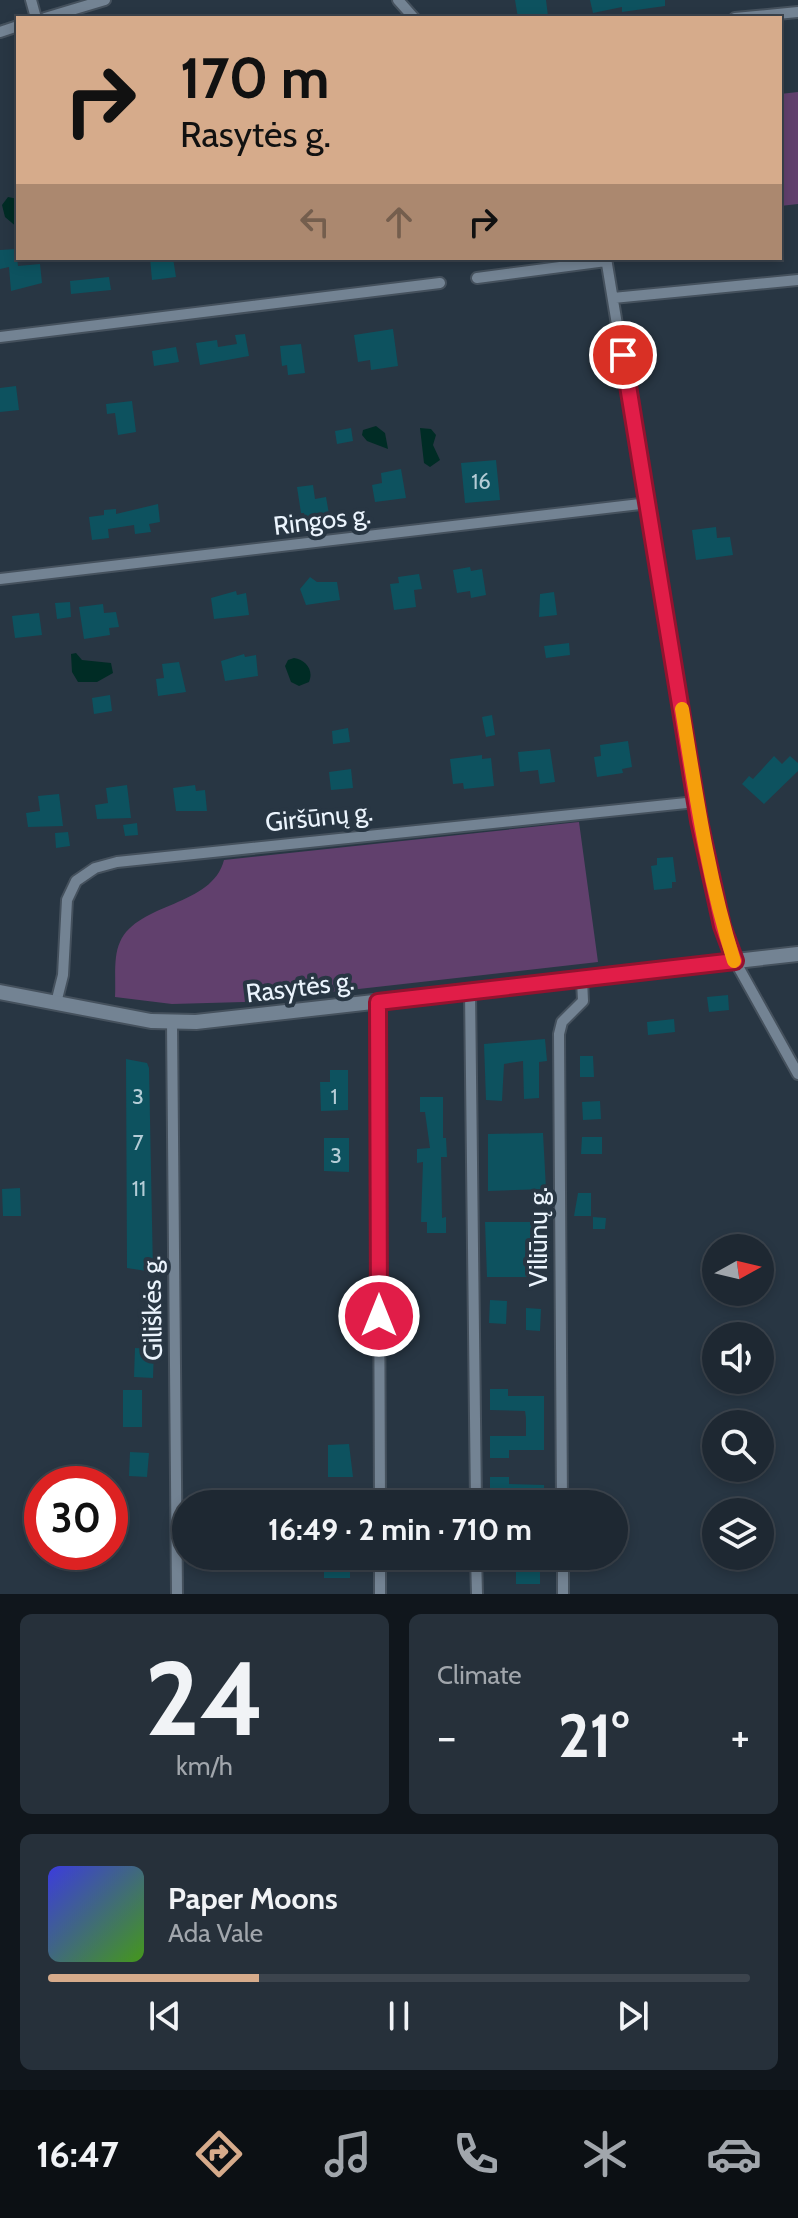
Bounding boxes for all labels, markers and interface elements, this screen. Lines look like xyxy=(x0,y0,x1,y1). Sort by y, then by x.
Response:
text: 170 m xyxy=(180,44,330,112)
icon: right xyxy=(48,48,152,152)
text: Rasytės g. xyxy=(180,112,331,156)
icon: left xyxy=(293,200,337,244)
icon: ahead xyxy=(377,200,421,244)
icon: right xyxy=(461,200,505,244)
pin xyxy=(589,321,657,389)
icon: arrive xyxy=(601,333,645,377)
house number: 16 xyxy=(471,468,491,495)
street label: Ringos g. xyxy=(272,498,372,542)
street label: Giršūnų g. xyxy=(264,795,374,839)
street label: Rasytės g. xyxy=(244,964,356,1010)
house number: 3 xyxy=(132,1083,144,1110)
house number: 1 xyxy=(330,1083,338,1110)
house number: 7 xyxy=(132,1129,144,1156)
house number: 3 xyxy=(330,1142,342,1169)
house number: 11 xyxy=(132,1175,146,1202)
street label: Viliūnų g. xyxy=(522,1187,554,1287)
north arrow xyxy=(702,1234,774,1306)
map controls xyxy=(702,1234,774,1570)
street label: Giliškės g. xyxy=(135,1255,169,1361)
position arrow xyxy=(337,1274,421,1358)
button: sound xyxy=(702,1322,774,1394)
button: search xyxy=(702,1410,774,1482)
speed limit sign: 30 xyxy=(24,1466,128,1570)
button: layers xyxy=(702,1498,774,1570)
text: 16:49 · 2 min · 710 m xyxy=(268,1511,532,1548)
text: 24 xyxy=(145,1635,264,1761)
text: Climate xyxy=(437,1659,522,1691)
text: 21° xyxy=(558,1699,629,1772)
text: − xyxy=(437,1710,456,1763)
text: + xyxy=(731,1710,750,1763)
text: km/h xyxy=(176,1750,233,1782)
text: Paper Moons xyxy=(168,1880,338,1917)
text: Ada Vale xyxy=(168,1917,263,1949)
icon: previous xyxy=(143,1994,187,2038)
icon: pause xyxy=(377,1994,421,2038)
icon: next xyxy=(611,1994,655,2038)
icon: directions xyxy=(191,2126,247,2182)
icon: music xyxy=(320,2126,376,2182)
icon: phone xyxy=(448,2126,504,2182)
icon: climate xyxy=(577,2126,633,2182)
icon: car xyxy=(706,2126,762,2182)
text: 16:47 xyxy=(36,2132,119,2176)

